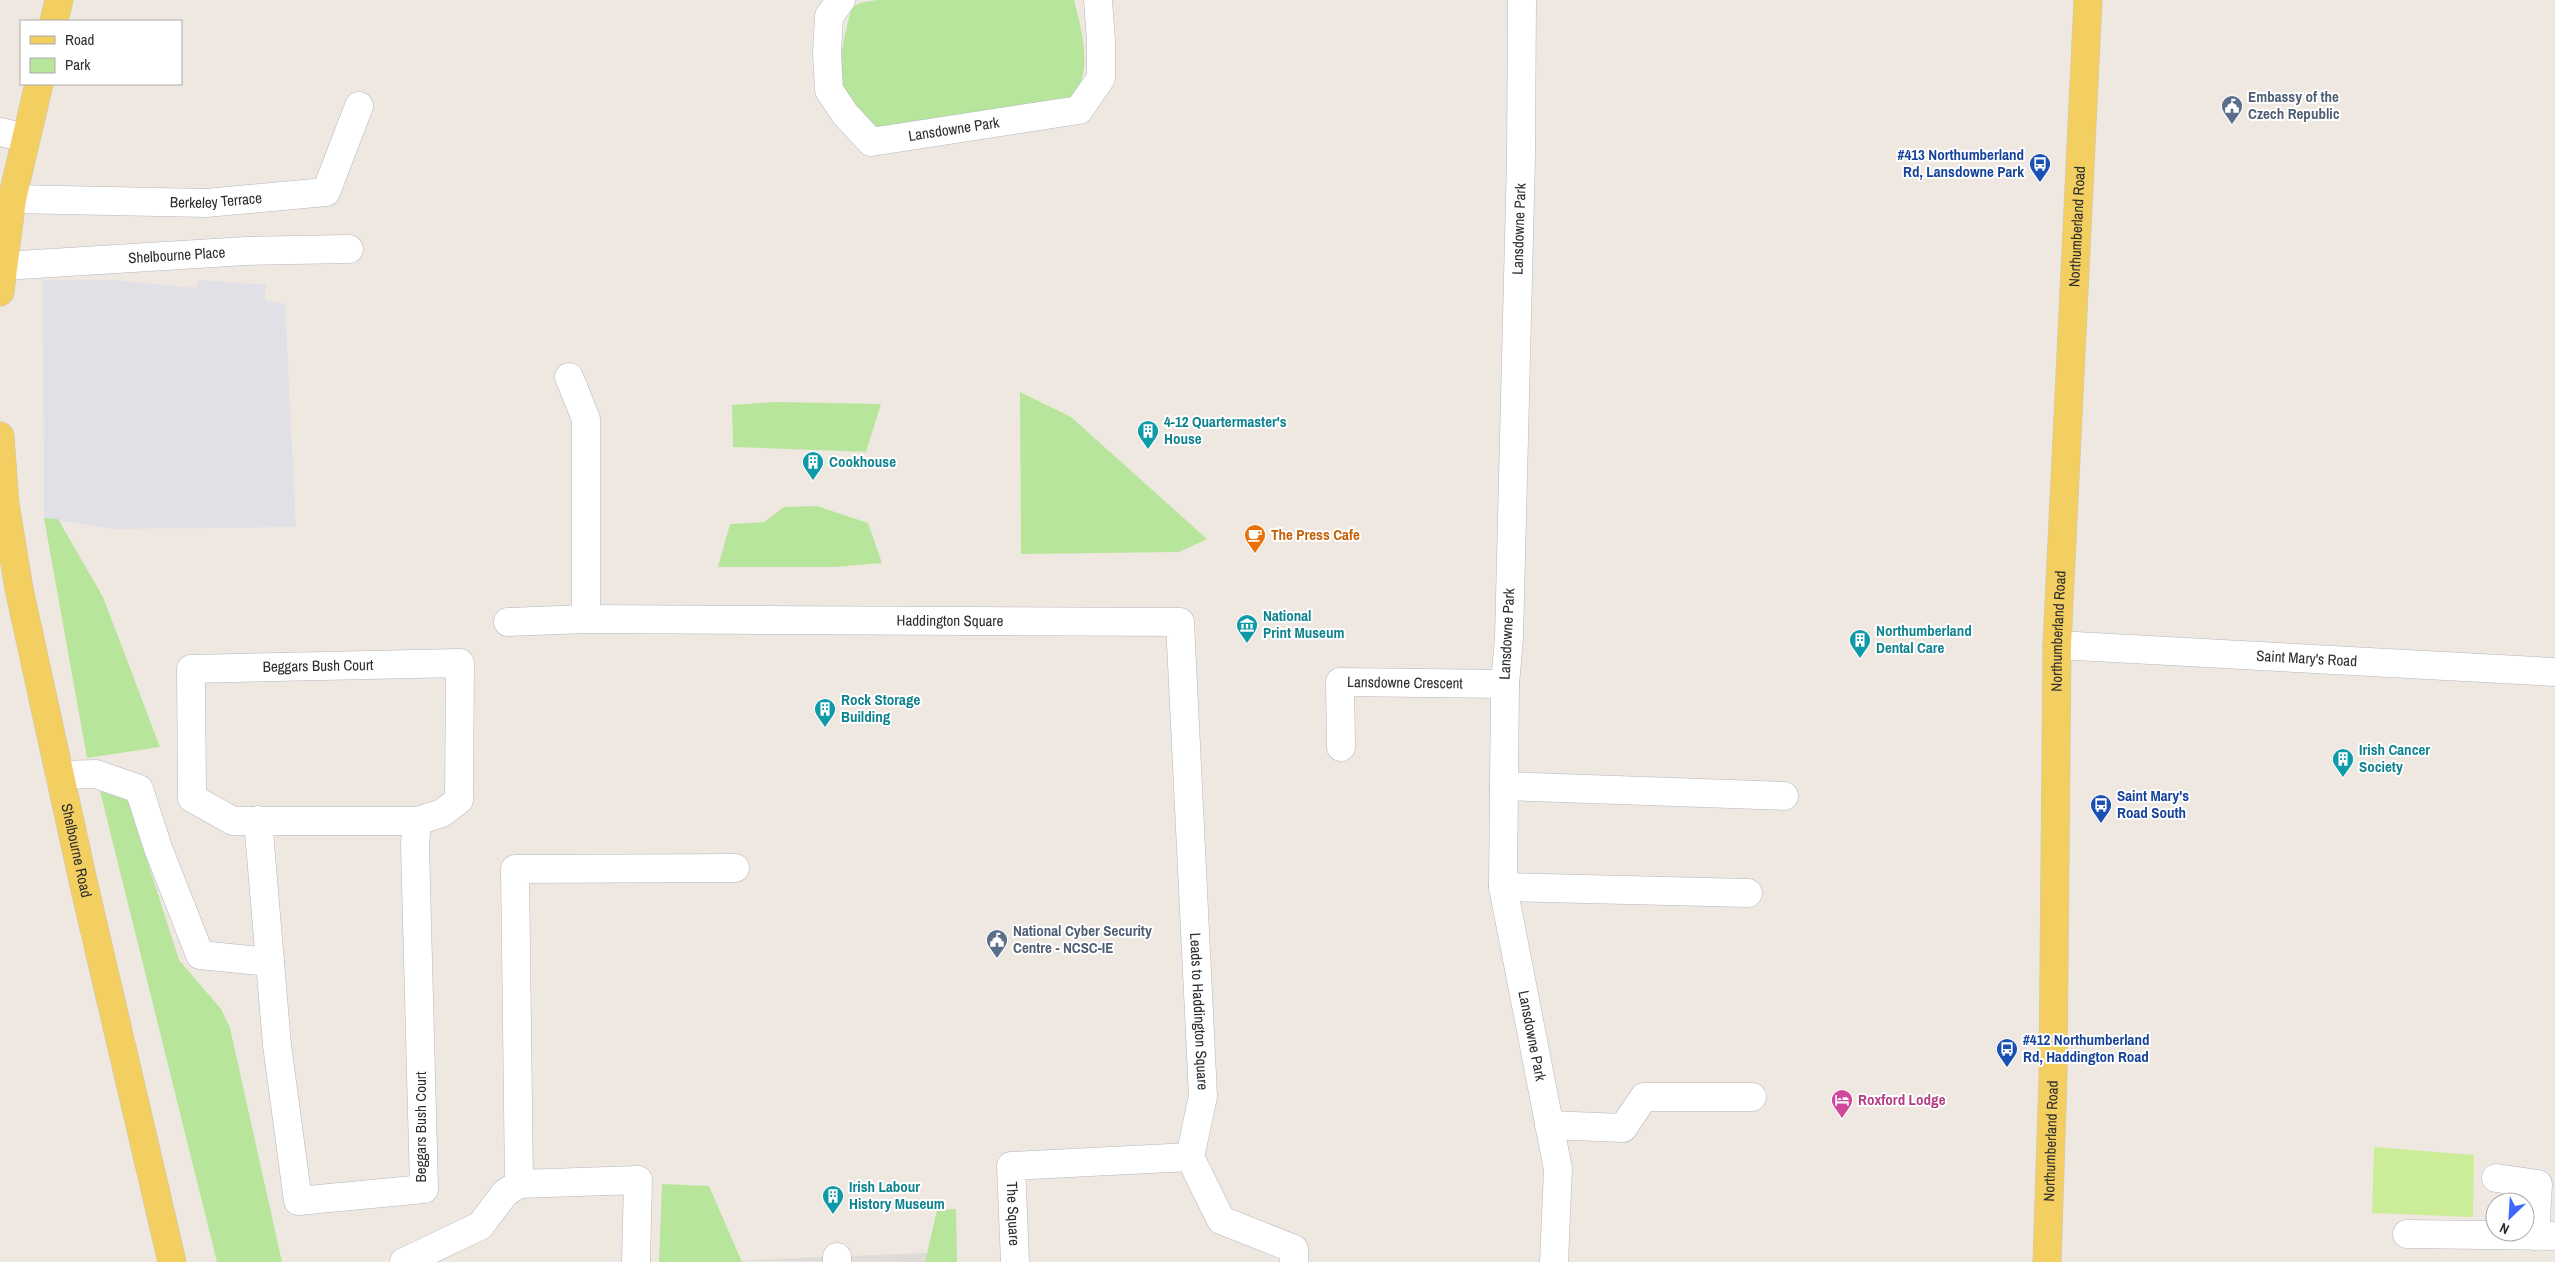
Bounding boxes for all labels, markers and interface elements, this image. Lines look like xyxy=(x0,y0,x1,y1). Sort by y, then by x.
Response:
legend xyxy=(20,20,182,85)
text: Road xyxy=(65,29,94,50)
text: Park xyxy=(65,54,91,75)
place label: Embassy of the Czech Republic xyxy=(2248,86,2340,124)
public building icon: Embassy of the Czech Republic xyxy=(2220,94,2244,125)
street label: Lansdowne Park xyxy=(907,111,1002,146)
place label: #413 Northumberland Rd, Lansdowne Park xyxy=(1898,144,2024,182)
bus stop icon: #413 Northumberland Rd, Lansdowne Park xyxy=(2028,152,2052,183)
street label: Northumberland Road xyxy=(2063,166,2090,288)
street label: Lansdowne Park xyxy=(1506,182,1531,275)
street label: Berkeley Terrace xyxy=(170,187,263,213)
street label: Shelbourne Place xyxy=(127,241,226,268)
place label: 4-12 Quartermaster's House xyxy=(1164,411,1287,449)
building icon: 4-12 Quartermaster's House xyxy=(1136,419,1160,450)
building icon: Cookhouse xyxy=(801,450,825,481)
place label: Cookhouse xyxy=(829,451,896,472)
cafe icon: The Press Cafe xyxy=(1243,523,1267,554)
place label: The Press Cafe xyxy=(1271,524,1360,545)
street label: Northumberland Road xyxy=(2046,570,2071,692)
street label: Lansdowne Park xyxy=(1494,587,1519,680)
place label: National Print Museum xyxy=(1263,605,1344,643)
street label: Haddington Square xyxy=(897,610,1004,631)
museum icon: National Print Museum xyxy=(1235,613,1259,644)
place label: Northumberland Dental Care xyxy=(1876,620,1972,658)
building icon: Northumberland Dental Care xyxy=(1848,628,1872,659)
street label: Saint Mary's Road xyxy=(2256,645,2358,671)
street label: Beggars Bush Court xyxy=(262,654,374,677)
street label: Lansdowne Crescent xyxy=(1347,671,1464,693)
place label: Rock Storage Building xyxy=(841,689,920,727)
building icon: Rock Storage Building xyxy=(813,697,837,728)
place label: Irish Cancer Society xyxy=(2359,739,2430,777)
building icon: Irish Cancer Society xyxy=(2331,747,2355,778)
place label: Saint Mary's Road South xyxy=(2117,785,2189,823)
bus stop icon: Saint Mary's Road South xyxy=(2089,793,2113,824)
street label: Shelbourne Road xyxy=(56,801,97,899)
place label: National Cyber Security Centre - NCSC-IE xyxy=(1013,920,1152,958)
public building icon: National Cyber Security Centre - NCSC-IE xyxy=(985,928,1009,959)
street label: Leads to Haddington Square xyxy=(1185,932,1214,1091)
street label: Lansdowne Park xyxy=(1513,989,1552,1084)
place label: #412 Northumberland Rd, Haddington Road xyxy=(2023,1029,2149,1067)
bus stop icon: #412 Northumberland Rd, Haddington Road xyxy=(1995,1037,2019,1068)
street label: Beggars Bush Court xyxy=(410,1071,431,1182)
street label: Northumberland Road xyxy=(2038,1080,2063,1202)
hotel icon: Roxford Lodge xyxy=(1830,1088,1854,1119)
place label: Roxford Lodge xyxy=(1858,1089,1946,1110)
place label: Irish Labour History Museum xyxy=(849,1176,945,1214)
street label: The Square xyxy=(1002,1181,1025,1246)
building icon: Irish Labour History Museum xyxy=(821,1184,845,1215)
north arrow xyxy=(2485,1192,2535,1242)
text: N xyxy=(2497,1219,2512,1239)

